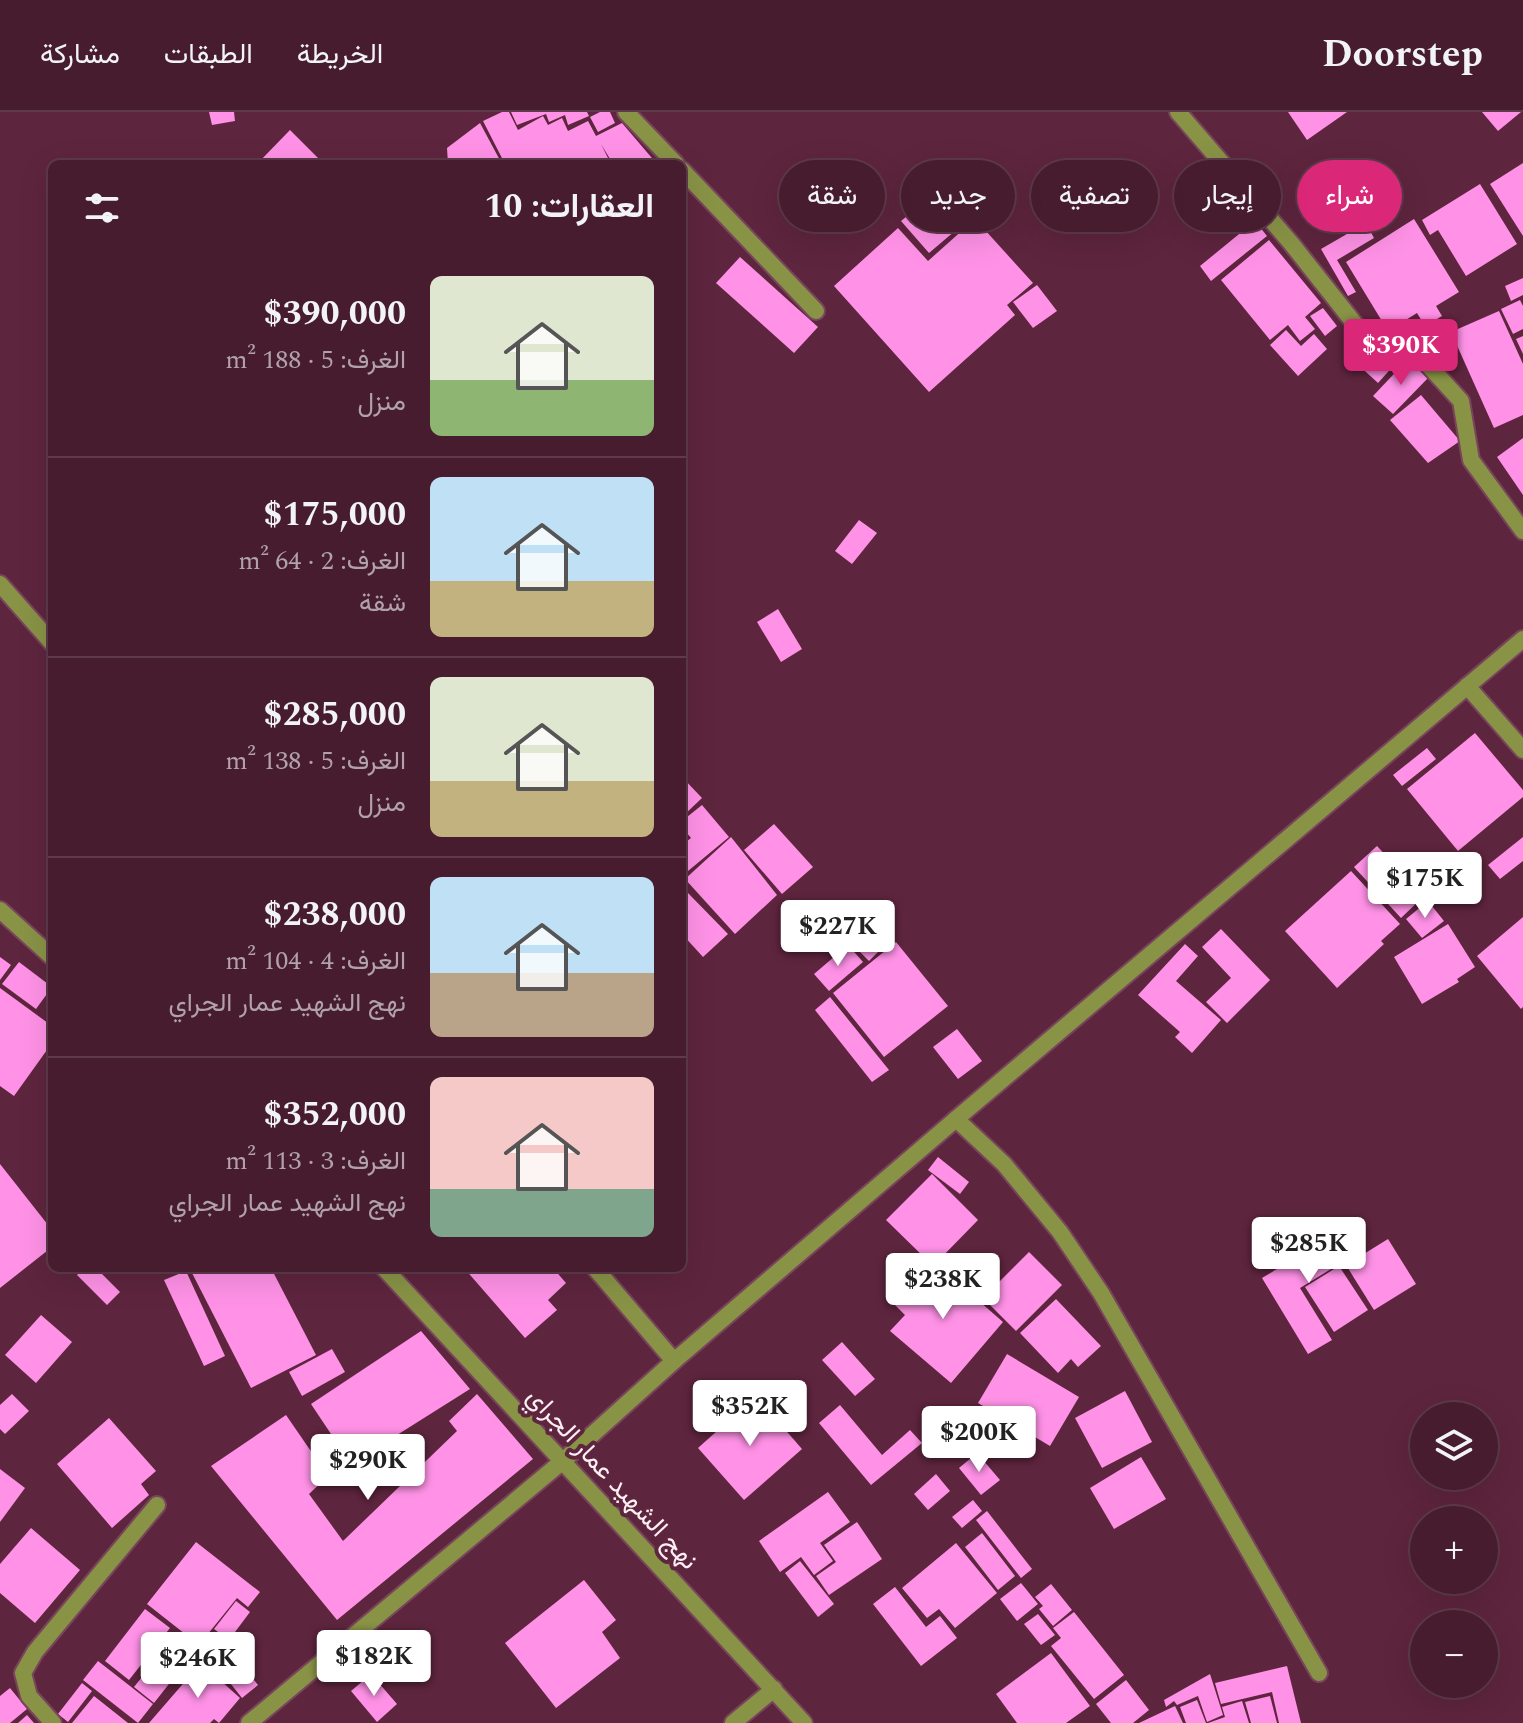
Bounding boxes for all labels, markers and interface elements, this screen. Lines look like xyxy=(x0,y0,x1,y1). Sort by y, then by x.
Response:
text: Doorstep xyxy=(1322,26,1483,84)
text: مشاركة xyxy=(40,33,120,76)
text: الطبقات xyxy=(164,33,253,76)
text: الخريطة xyxy=(297,33,383,76)
chip: شقة xyxy=(779,160,885,232)
chip: جديد xyxy=(901,160,1015,232)
chip: تصفية xyxy=(1031,160,1158,232)
chip: إيجار xyxy=(1174,160,1281,232)
chip: شراء xyxy=(1297,160,1402,232)
text: العقارات: 10 xyxy=(484,181,654,233)
icon: filters xyxy=(80,186,124,230)
text: $390,000 xyxy=(263,288,406,340)
icon: home xyxy=(494,308,590,404)
pin: $390K xyxy=(1345,319,1457,387)
text: $390K xyxy=(1362,325,1440,365)
text: الغرف: 5 · 188 m² xyxy=(225,340,406,380)
text: منزل xyxy=(357,382,406,422)
text: $175,000 xyxy=(263,489,406,541)
icon: home xyxy=(494,509,590,605)
text: الغرف: 2 · 64 m² xyxy=(238,541,406,581)
text: شقة xyxy=(359,583,406,623)
text: $285,000 xyxy=(263,689,406,741)
icon: home xyxy=(494,709,590,805)
text: الغرف: 5 · 138 m² xyxy=(225,741,406,781)
text: منزل xyxy=(357,783,406,823)
pin: $175K xyxy=(1369,852,1481,920)
text: $175K xyxy=(1386,858,1464,898)
text: $238,000 xyxy=(263,889,406,941)
pin: $227K xyxy=(782,900,894,968)
text: $227K xyxy=(799,906,877,946)
icon: home xyxy=(494,909,590,1005)
text: الغرف: 4 · 104 m² xyxy=(225,941,406,981)
text: نهج الشهيد عمار الجراي xyxy=(169,983,406,1023)
text: $352,000 xyxy=(263,1089,406,1141)
icon: home xyxy=(494,1109,590,1205)
text: الغرف: 3 · 113 m² xyxy=(225,1141,406,1181)
text: نهج الشهيد عمار الجراي xyxy=(169,1183,406,1223)
pin: $285K xyxy=(1253,1217,1365,1285)
text: $285K xyxy=(1270,1223,1348,1263)
pin: $238K xyxy=(887,1253,999,1321)
text: $238K xyxy=(904,1259,982,1299)
street label: نهج الشهيد عمار الجراي xyxy=(517,1378,708,1579)
pin: $352K xyxy=(694,1380,806,1448)
text: $352K xyxy=(711,1386,789,1426)
map controls xyxy=(1410,1402,1498,1698)
button: layers xyxy=(1410,1402,1498,1490)
pin: $200K xyxy=(923,1406,1035,1474)
text: $200K xyxy=(940,1412,1018,1452)
pin: $290K xyxy=(312,1434,424,1502)
text: $290K xyxy=(329,1440,407,1480)
button: + xyxy=(1410,1506,1498,1594)
button: − xyxy=(1410,1610,1498,1698)
pin: $182K xyxy=(318,1630,430,1698)
pin: $246K xyxy=(142,1632,254,1700)
text: $182K xyxy=(335,1636,413,1676)
text: $246K xyxy=(159,1638,237,1678)

